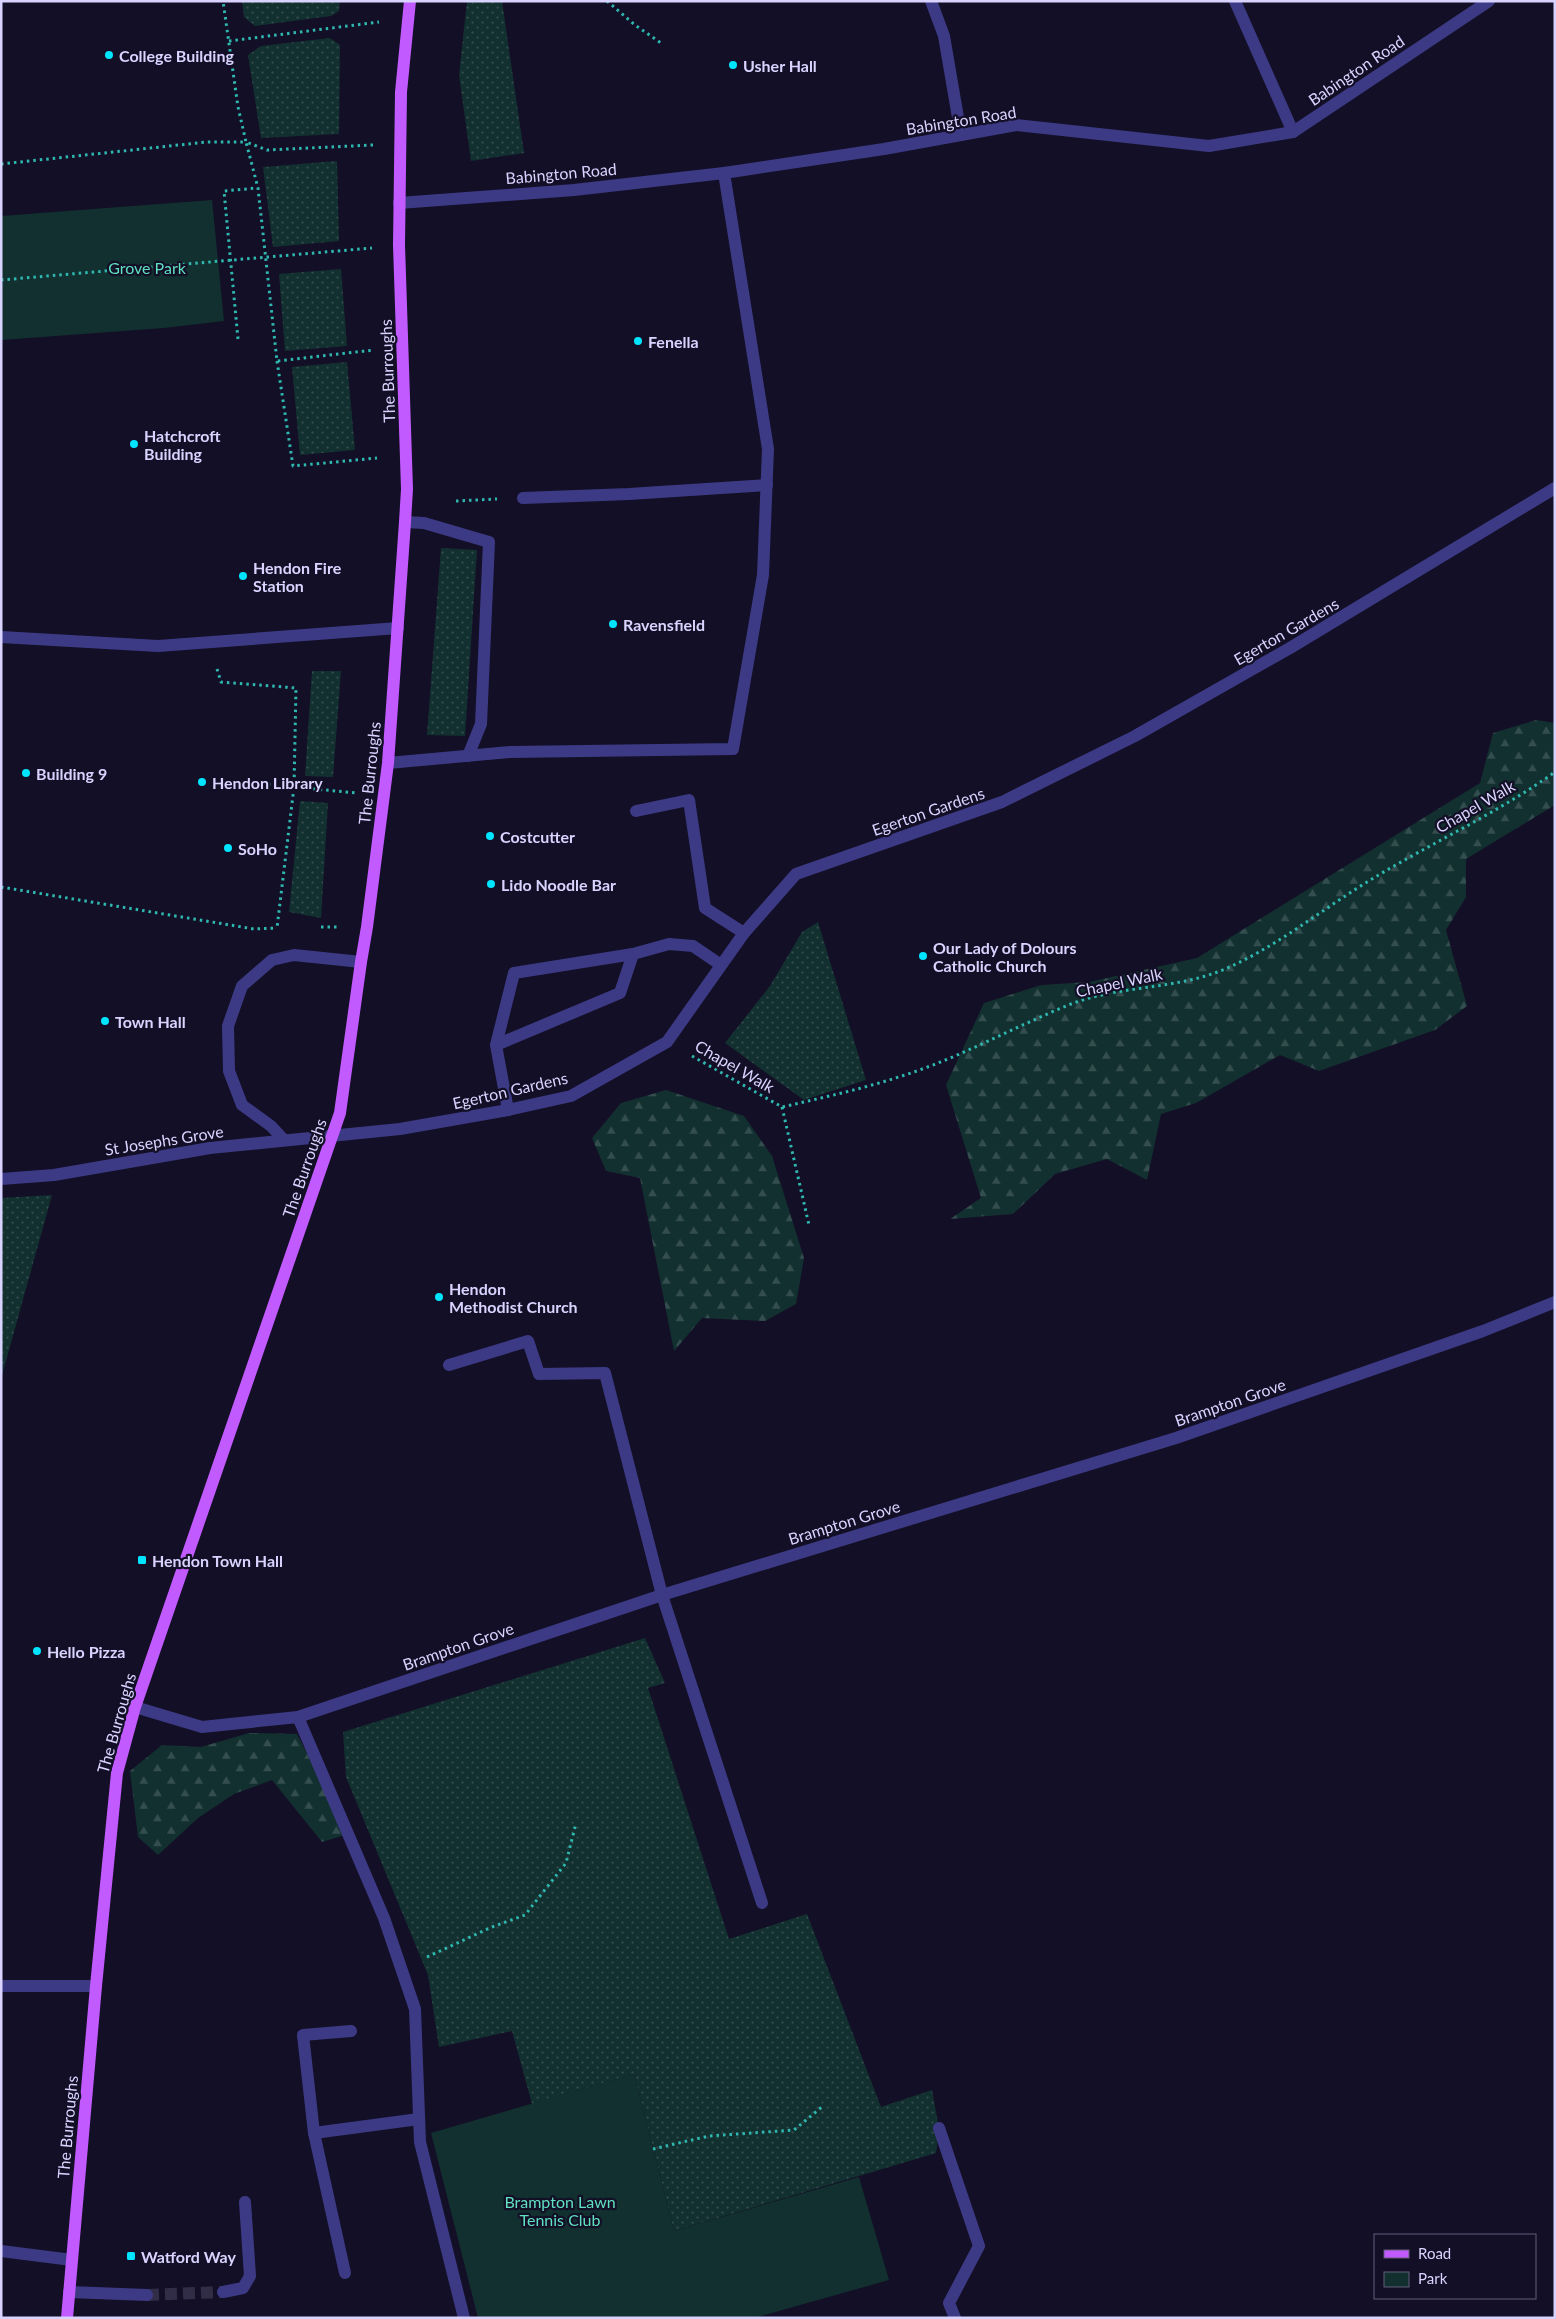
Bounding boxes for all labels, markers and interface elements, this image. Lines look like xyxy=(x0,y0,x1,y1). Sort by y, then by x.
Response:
street label: Babington Road xyxy=(1304,31,1408,109)
place label: College Building xyxy=(119,46,234,65)
marker: College Building xyxy=(103,49,115,61)
place label: Usher Hall xyxy=(743,56,817,75)
marker: Usher Hall xyxy=(727,59,739,71)
street label: Babington Road xyxy=(904,102,1018,138)
street label: Babington Road xyxy=(505,159,617,187)
park label: Grove Park xyxy=(108,258,187,277)
street label: The Burroughs xyxy=(376,319,398,423)
place label: Fenella xyxy=(648,332,699,351)
marker: Fenella xyxy=(632,335,644,347)
place label: Hatchcroft Building xyxy=(144,426,221,463)
marker: Hatchcroft Building xyxy=(128,438,140,450)
place label: Hendon Fire Station xyxy=(253,558,342,595)
marker: Hendon Fire Station xyxy=(237,570,249,582)
street label: Egerton Gardens xyxy=(1230,593,1342,669)
place label: Ravensfield xyxy=(623,615,705,634)
marker: Ravensfield xyxy=(607,618,619,630)
street label: The Burroughs xyxy=(354,721,384,825)
place label: Building 9 xyxy=(36,764,107,783)
marker: Building 9 xyxy=(20,767,32,779)
place label: Hendon Library xyxy=(212,773,323,792)
street label: Chapel Walk xyxy=(1432,775,1519,836)
marker: Hendon Library xyxy=(196,776,208,788)
street label: Egerton Gardens xyxy=(869,783,987,839)
place label: Costcutter xyxy=(500,827,575,846)
marker: Costcutter xyxy=(484,830,496,842)
place label: SoHo xyxy=(238,839,277,858)
marker: SoHo xyxy=(222,842,234,854)
place label: Lido Noodle Bar xyxy=(501,875,616,894)
marker: Lido Noodle Bar xyxy=(485,878,497,890)
place label: Our Lady of Dolours Catholic Church xyxy=(933,938,1077,975)
marker: Our Lady of Dolours Catholic Church xyxy=(917,950,929,962)
street label: Chapel Walk xyxy=(1074,963,1165,1000)
place label: Town Hall xyxy=(115,1012,186,1031)
marker: Town Hall xyxy=(99,1015,111,1027)
street label: Chapel Walk xyxy=(692,1036,779,1097)
street label: Egerton Gardens xyxy=(451,1067,570,1112)
street label: The Burroughs xyxy=(278,1116,330,1220)
street label: St Josephs Grove xyxy=(103,1121,225,1159)
place label: Hendon Methodist Church xyxy=(449,1279,578,1316)
marker: Hendon Methodist Church xyxy=(433,1291,445,1303)
street label: Brampton Grove xyxy=(1172,1374,1288,1430)
street label: Brampton Grove xyxy=(786,1496,902,1548)
place label: Hendon Town Hall xyxy=(152,1551,283,1570)
marker: Hendon Town Hall xyxy=(136,1554,148,1566)
street label: Brampton Grove xyxy=(400,1618,516,1674)
place label: Hello Pizza xyxy=(47,1642,125,1661)
marker: Hello Pizza xyxy=(31,1645,43,1657)
street label: The Burroughs xyxy=(93,1671,139,1775)
street label: The Burroughs xyxy=(53,2075,81,2179)
park label: Brampton Lawn Tennis Club xyxy=(504,2192,616,2229)
legend xyxy=(1374,2234,1536,2299)
text: Road xyxy=(1418,2244,1451,2262)
place label: Watford Way xyxy=(141,2247,236,2266)
marker: Watford Way xyxy=(125,2250,137,2262)
text: Park xyxy=(1418,2269,1448,2287)

